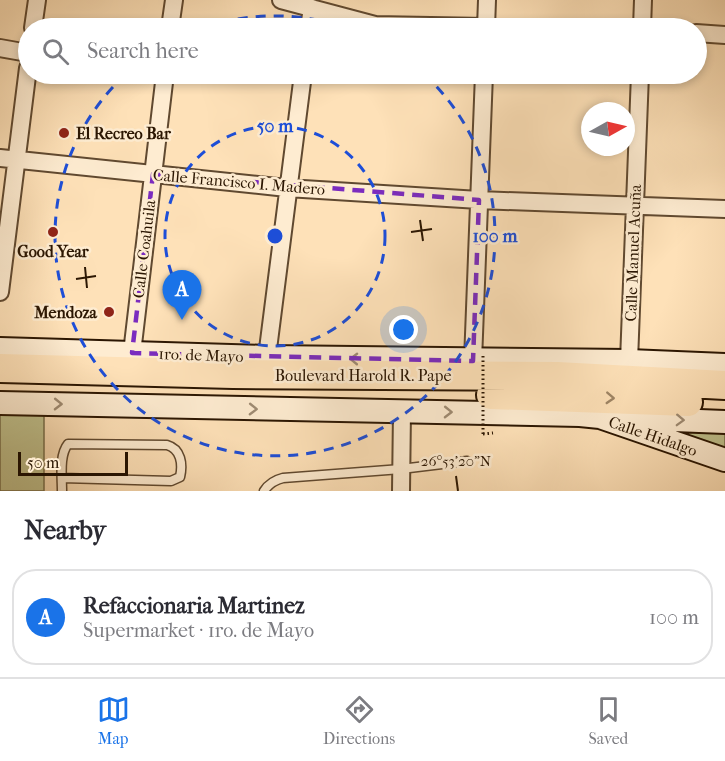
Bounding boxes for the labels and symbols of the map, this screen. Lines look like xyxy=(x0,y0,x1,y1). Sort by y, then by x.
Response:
north arrow xyxy=(581,102,635,156)
text: 50 m xyxy=(257,116,294,137)
place label: El Recreo Bar xyxy=(76,124,172,143)
marker: El Recreo Bar xyxy=(57,126,71,140)
street label: Calle Francisco I. Madero xyxy=(152,165,326,199)
street label: Calle Manuel Acuña xyxy=(621,183,645,322)
street label: Calle Coahuila xyxy=(129,198,160,299)
marker: Good Year xyxy=(46,225,60,239)
centre of rings xyxy=(265,226,285,246)
text: 100 m xyxy=(472,226,519,247)
place label: Good Year xyxy=(17,242,90,261)
pin: A xyxy=(162,270,201,320)
place label: Mendoza xyxy=(33,303,98,322)
marker: Mendoza xyxy=(102,305,116,319)
your location xyxy=(389,315,418,344)
street label: 1ro. de Mayo xyxy=(158,344,244,366)
one-way arrow xyxy=(349,352,358,365)
street label: Boulevard Harold R. Pape xyxy=(275,366,451,385)
one-way arrow xyxy=(606,392,615,405)
one-way arrow xyxy=(54,398,63,410)
one-way arrow xyxy=(249,403,258,415)
one-way arrow xyxy=(444,406,453,418)
street label: Calle Hidalgo xyxy=(606,412,700,460)
one-way arrow xyxy=(675,414,684,426)
scale bar xyxy=(18,449,128,476)
text: 26°53'20"N xyxy=(421,452,492,470)

